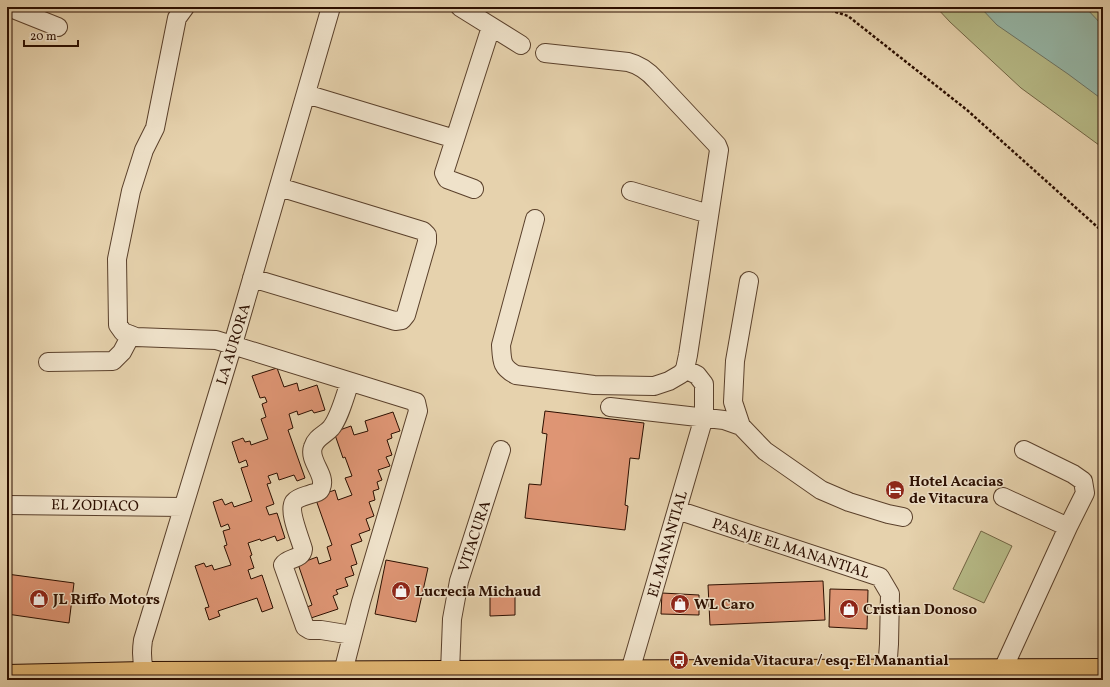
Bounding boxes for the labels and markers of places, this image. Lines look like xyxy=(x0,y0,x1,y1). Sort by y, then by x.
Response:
place label: Hotel Acacias de Vitacura xyxy=(909,472,1004,510)
hotel icon: Hotel Acacias de Vitacura xyxy=(884,479,906,501)
shop icon: Lucrecia Michaud xyxy=(390,580,412,602)
place label: Lucrecia Michaud xyxy=(415,582,541,603)
shop icon: JL Riffo Motors xyxy=(28,588,50,610)
place label: JL Riffo Motors xyxy=(52,590,160,611)
shop icon: WL Caro xyxy=(669,593,691,615)
place label: WL Caro xyxy=(694,595,755,616)
shop icon: Cristian Donoso xyxy=(838,598,860,620)
place label: Cristian Donoso xyxy=(863,600,978,621)
bus stop icon: Avenida Vitacura / esq. El Manantial xyxy=(668,649,690,671)
place label: Avenida Vitacura / esq. El Manantial xyxy=(693,651,949,672)

